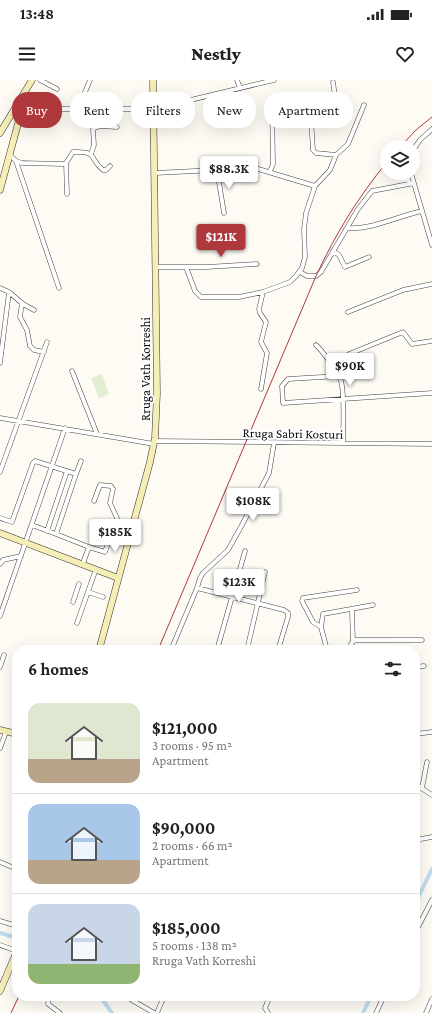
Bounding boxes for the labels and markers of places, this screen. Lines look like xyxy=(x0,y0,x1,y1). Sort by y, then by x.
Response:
pin: $88.3K xyxy=(196,156,262,190)
pin: $121K xyxy=(193,224,249,258)
pin: $90K xyxy=(326,353,374,387)
pin: $108K xyxy=(225,488,281,522)
pin: $185K xyxy=(87,519,143,553)
pin: $123K xyxy=(211,569,267,603)

